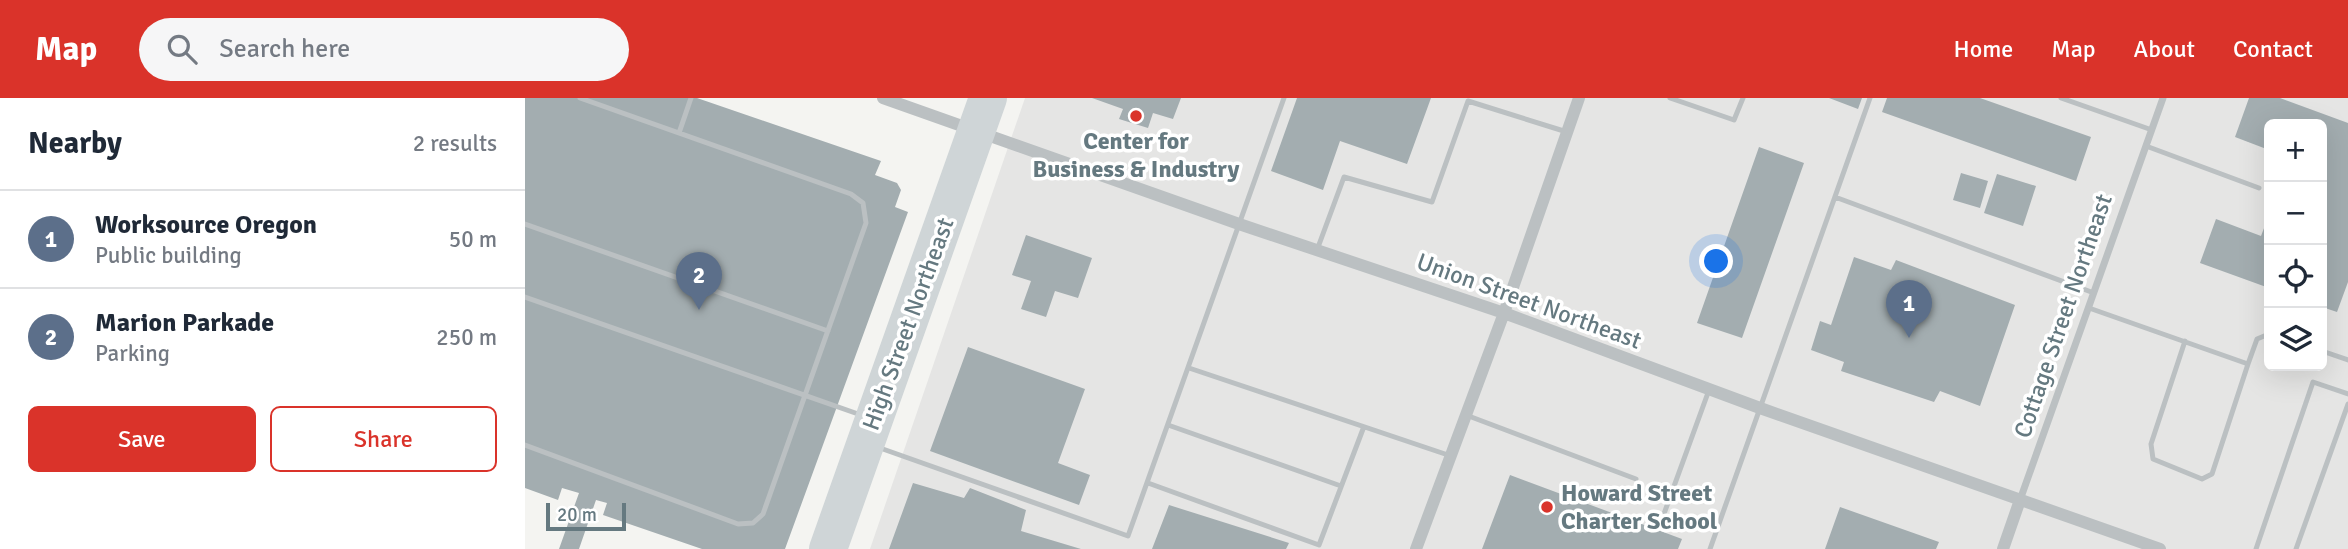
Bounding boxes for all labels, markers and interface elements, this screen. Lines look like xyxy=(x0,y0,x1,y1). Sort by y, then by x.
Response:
search box xyxy=(139,18,629,81)
text: Map xyxy=(35,29,97,70)
icon: search xyxy=(163,30,201,68)
text: Search here xyxy=(219,33,350,65)
text: Home xyxy=(1953,34,2013,64)
text: Map xyxy=(2051,34,2096,64)
text: About xyxy=(2134,34,2195,64)
text: Contact xyxy=(2233,34,2313,64)
marker: Center for Business & Industry xyxy=(1128,108,1144,124)
map controls xyxy=(2264,119,2327,371)
button: + xyxy=(2264,119,2327,182)
text: Nearby xyxy=(28,125,122,162)
place label: Center for Business & Industry xyxy=(1032,126,1240,184)
text: 2 results xyxy=(413,129,497,158)
button: − xyxy=(2264,182,2327,245)
street label: Cottage Street Northeast xyxy=(2007,190,2119,442)
text: Worksource Oregon xyxy=(95,209,317,241)
street label: High Street Northeast xyxy=(856,214,960,434)
text: 1 xyxy=(45,225,57,254)
text: 50 m xyxy=(449,225,497,254)
text: Public building xyxy=(95,241,242,270)
your location xyxy=(1699,244,1733,278)
button: locate xyxy=(2264,245,2327,308)
street label: Union Street Northeast xyxy=(1413,246,1645,356)
pin: 2 xyxy=(676,252,722,310)
pin: 1 xyxy=(1886,280,1932,338)
text: Marion Parkade xyxy=(95,307,274,339)
button: layers xyxy=(2264,308,2327,371)
text: 2 xyxy=(45,323,57,352)
text: 250 m xyxy=(436,323,497,352)
text: Parking xyxy=(95,339,170,368)
button: Save xyxy=(28,406,256,472)
button: Share xyxy=(270,406,497,472)
place label: Howard Street Charter School xyxy=(1561,478,1718,536)
marker: Howard Street Charter School xyxy=(1539,499,1555,515)
scale bar xyxy=(546,500,627,532)
text: 20 m xyxy=(557,503,597,527)

